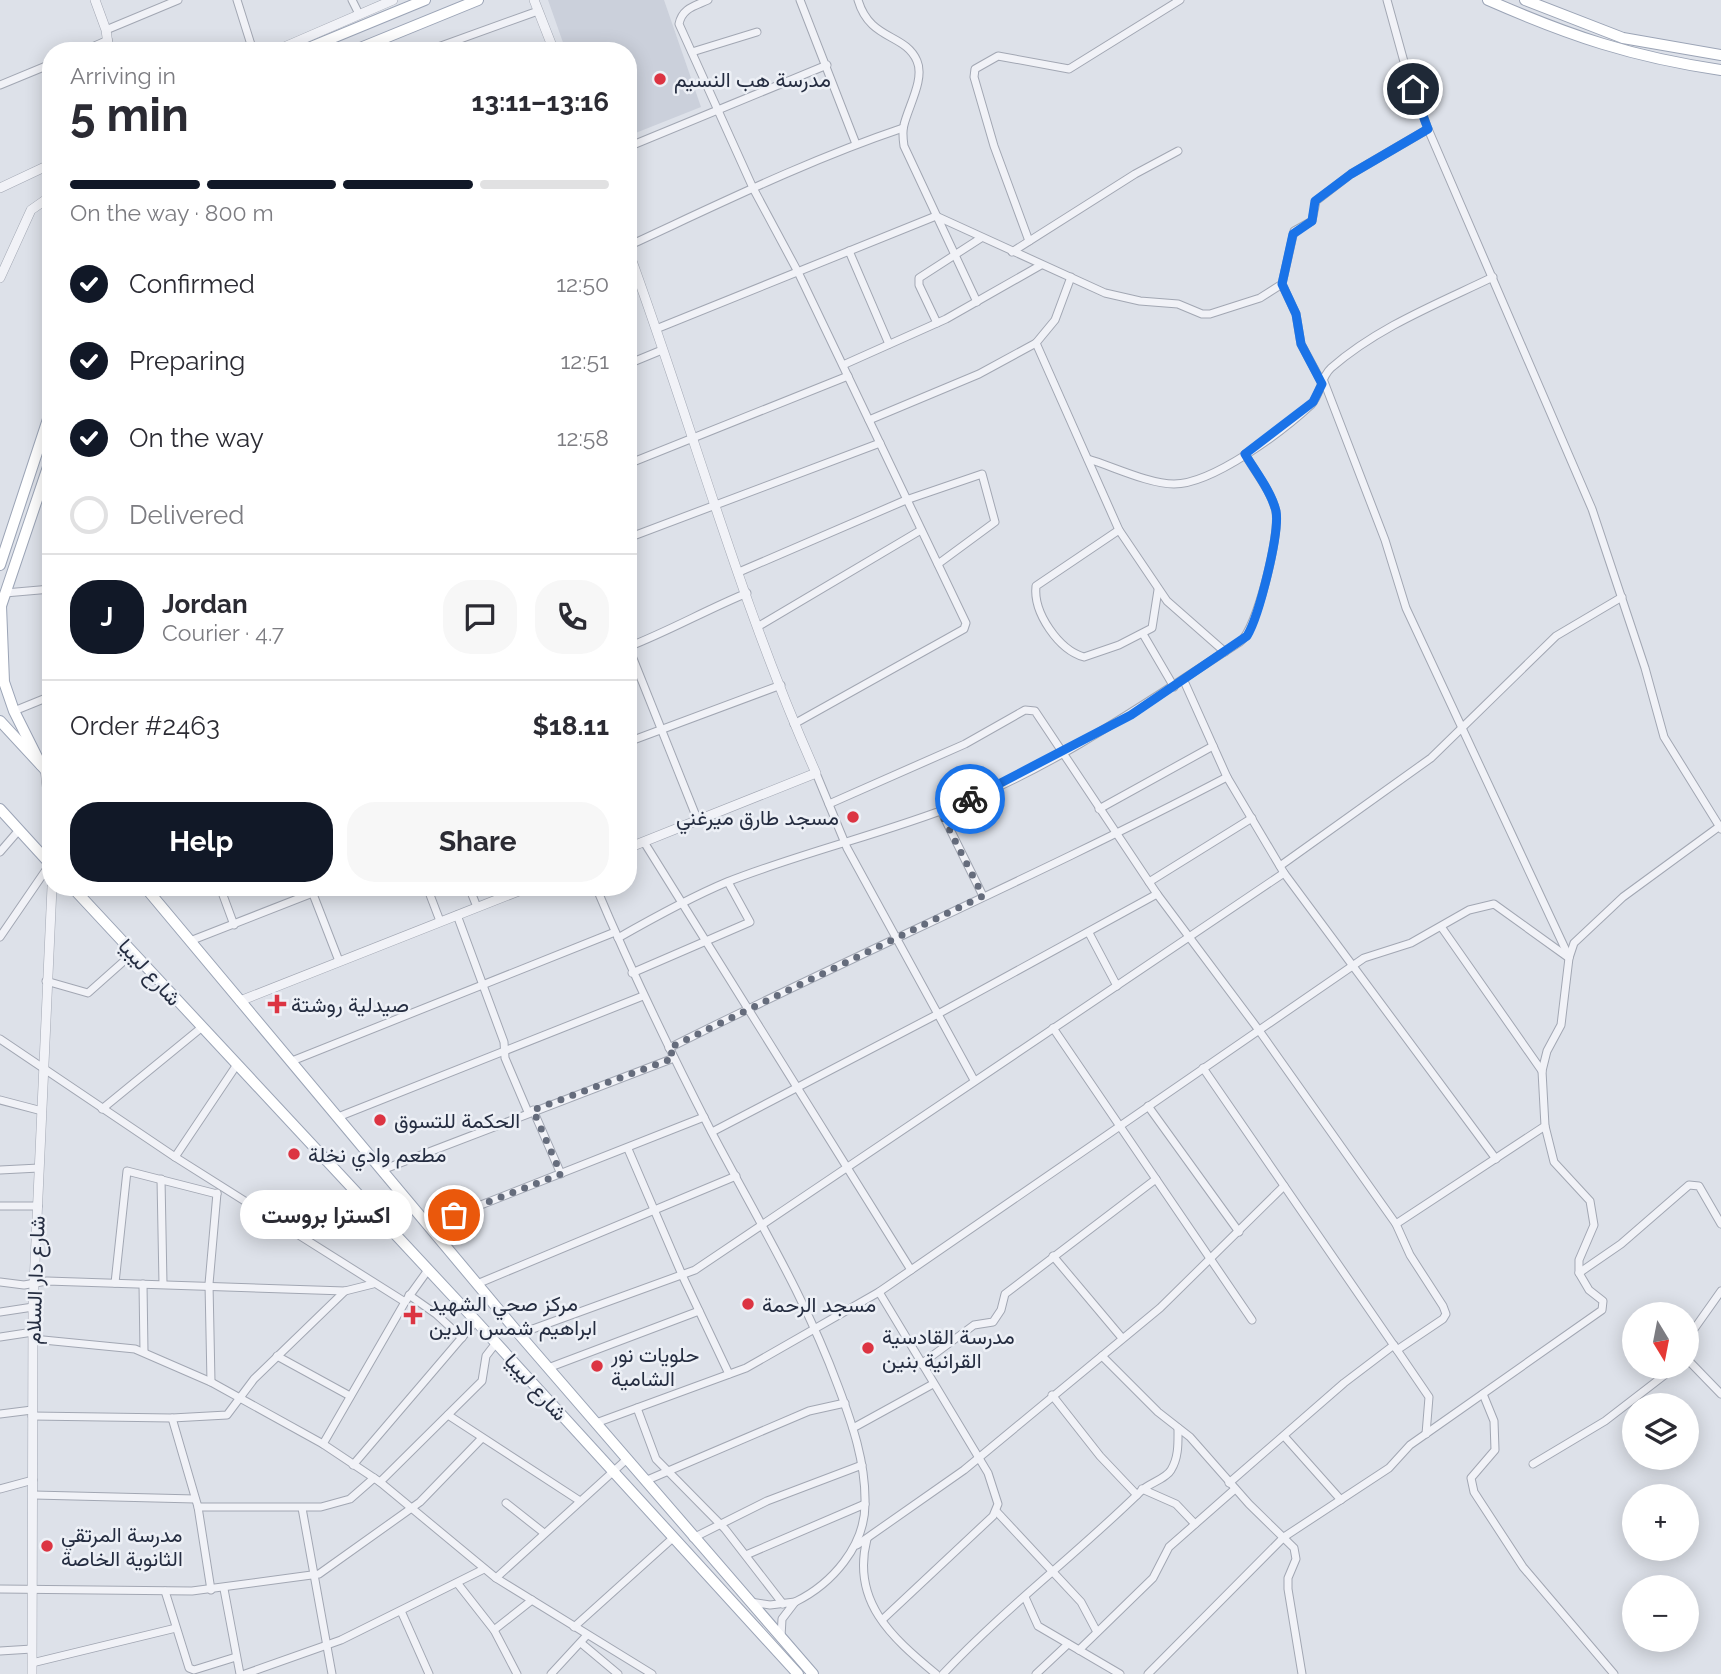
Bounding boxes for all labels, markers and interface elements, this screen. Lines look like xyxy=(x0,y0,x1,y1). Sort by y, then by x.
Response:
pin xyxy=(1383,59,1443,119)
text: Arriving in xyxy=(70,62,176,89)
place label: مدرسة هب النسيم xyxy=(674,67,831,94)
icon: home xyxy=(1394,70,1432,108)
marker: مدرسة هب النسيم xyxy=(652,71,668,87)
text: 13:11–13:16 xyxy=(472,87,609,117)
text: 5 min xyxy=(70,88,189,142)
text: On the way · 800 m xyxy=(70,199,274,226)
icon: check xyxy=(70,265,108,303)
text: Confirmed xyxy=(129,269,255,299)
text: 12:50 xyxy=(556,270,609,297)
icon: check xyxy=(70,342,108,380)
text: Preparing xyxy=(129,346,245,376)
text: 12:51 xyxy=(560,347,609,374)
icon: check xyxy=(70,419,108,457)
text: On the way xyxy=(129,423,264,453)
text: 12:58 xyxy=(557,424,609,451)
text: Delivered xyxy=(129,500,244,530)
button: chat xyxy=(443,580,517,654)
button: phone xyxy=(535,580,609,654)
text: Jordan xyxy=(162,589,248,619)
text: J xyxy=(101,602,113,632)
text: Courier · 4.7 xyxy=(162,619,284,646)
text: Order #2463 xyxy=(70,711,220,741)
text: $18.11 xyxy=(532,711,609,741)
courier xyxy=(935,764,1005,834)
icon: bike xyxy=(951,780,989,818)
button: Help xyxy=(70,802,333,882)
button: Share xyxy=(347,802,609,882)
place label: مسجد طارق ميرغني xyxy=(676,805,839,835)
marker: مسجد طارق ميرغني xyxy=(845,809,861,825)
street label: شارع ليبيا xyxy=(112,933,187,1012)
place label: صيدلية روشتة xyxy=(291,992,409,1018)
marker: صيدلية روشتة xyxy=(269,996,285,1012)
place label: الحكمة للتسوق xyxy=(394,1108,520,1134)
marker: الحكمة للتسوق xyxy=(372,1112,388,1128)
place label: مطعم وادي نخلة xyxy=(308,1142,446,1172)
marker: مطعم وادي نخلة xyxy=(286,1146,302,1162)
pin xyxy=(424,1185,484,1245)
callout: اكسترا بروست xyxy=(241,1190,412,1240)
icon: bag xyxy=(435,1196,473,1234)
text: اكسترا بروست xyxy=(261,1201,391,1228)
street label: شارع دار السلام xyxy=(20,1215,52,1345)
place label: مركز صحي الشهيد ابراهيم شمس الدين xyxy=(429,1291,597,1342)
place label: مسجد الرحمة xyxy=(762,1292,876,1318)
marker: مسجد الرحمة xyxy=(740,1296,756,1312)
north arrow xyxy=(1622,1302,1699,1379)
map controls xyxy=(1622,1302,1699,1652)
marker: مركز صحي الشهيد ابراهيم شمس الدين xyxy=(403,1305,423,1325)
place label: مدرسة القادسية القرانية بنين xyxy=(882,1324,1015,1374)
marker: مدرسة القادسية القرانية بنين xyxy=(860,1340,876,1356)
place label: حلويات نور الشامية xyxy=(610,1342,699,1391)
street label: شارع ليبيا xyxy=(498,1348,573,1427)
marker: حلويات نور الشامية xyxy=(589,1358,605,1374)
button: layers xyxy=(1622,1393,1699,1470)
button: + xyxy=(1622,1484,1699,1561)
place label: مدرسة المرتقي الثانوية الخاصة xyxy=(61,1522,183,1572)
marker: مدرسة المرتقي الثانوية الخاصة xyxy=(39,1538,55,1554)
button: − xyxy=(1622,1575,1699,1652)

